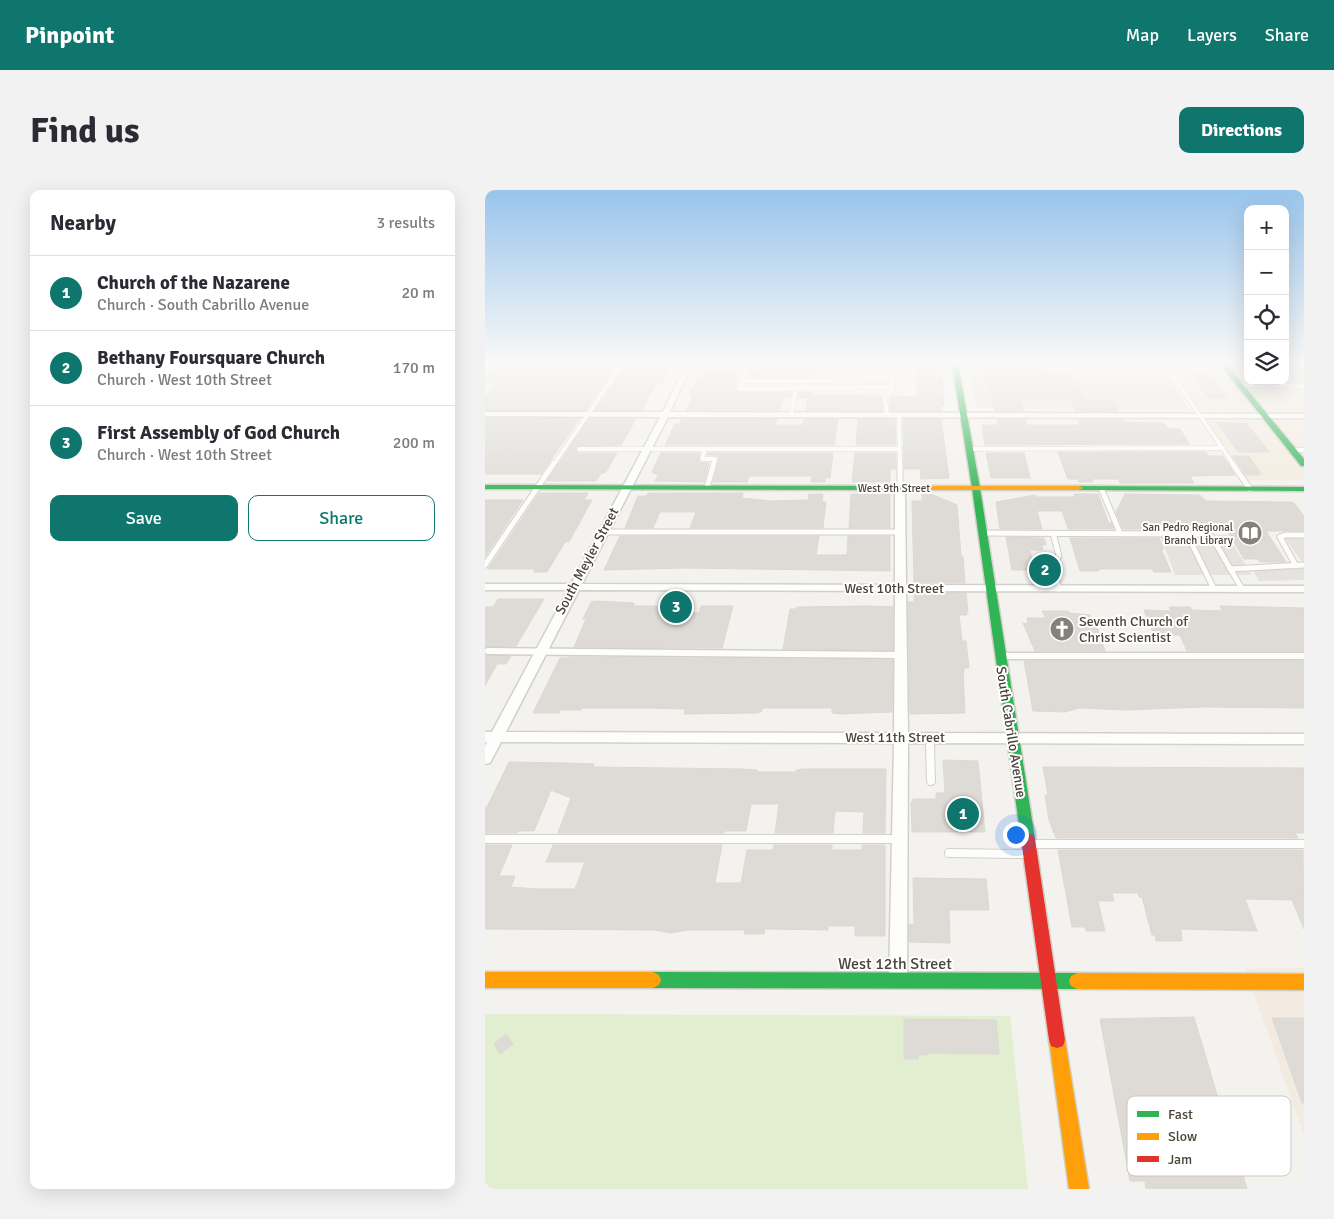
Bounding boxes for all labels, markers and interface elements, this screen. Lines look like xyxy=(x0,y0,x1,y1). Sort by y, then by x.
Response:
text: Pinpoint xyxy=(25,20,114,50)
text: Map xyxy=(1126,24,1159,46)
text: Layers xyxy=(1187,24,1237,46)
text: Share xyxy=(1265,24,1309,46)
button: Directions xyxy=(1179,107,1304,153)
text: Find us xyxy=(30,109,140,152)
map controls xyxy=(1244,205,1289,385)
button: + xyxy=(1244,205,1289,250)
text: Nearby xyxy=(50,210,116,236)
text: 3 results xyxy=(376,213,435,233)
button: − xyxy=(1244,250,1289,295)
text: Church of the Nazarene xyxy=(97,271,290,295)
text: 1 xyxy=(62,283,70,303)
text: 20 m xyxy=(401,283,435,303)
text: Church · South Cabrillo Avenue xyxy=(97,295,309,315)
button: locate xyxy=(1244,295,1289,340)
button: layers xyxy=(1244,340,1289,385)
text: Bethany Foursquare Church xyxy=(97,346,325,370)
text: 2 xyxy=(62,358,70,378)
text: 170 m xyxy=(393,358,435,378)
text: Church · West 10th Street xyxy=(97,370,272,390)
text: First Assembly of God Church xyxy=(97,421,340,445)
text: 3 xyxy=(62,433,70,453)
text: 200 m xyxy=(393,433,435,453)
text: Church · West 10th Street xyxy=(97,445,272,465)
street label: West 9th Street xyxy=(858,482,930,495)
button: Save xyxy=(50,495,238,541)
button: Share xyxy=(248,495,435,541)
street label: South Meyler Street xyxy=(552,505,622,617)
library icon: San Pedro Regional Branch Library xyxy=(1237,520,1263,546)
place label: San Pedro Regional Branch Library xyxy=(1142,521,1234,547)
pin: 2 xyxy=(1029,551,1061,589)
street label: West 10th Street xyxy=(844,580,944,597)
pin: 3 xyxy=(660,588,692,626)
place label: Seventh Church of Christ Scientist xyxy=(1079,613,1189,646)
church icon: Seventh Church of Christ Scientist xyxy=(1049,616,1075,642)
street label: South Cabrillo Avenue xyxy=(992,665,1030,799)
street label: West 11th Street xyxy=(845,729,945,746)
pin: 1 xyxy=(947,795,979,833)
your location xyxy=(1003,822,1029,848)
street label: West 12th Street xyxy=(838,954,952,974)
legend xyxy=(1127,1096,1291,1176)
text: Fast xyxy=(1168,1106,1193,1123)
text: Slow xyxy=(1168,1128,1197,1145)
text: Jam xyxy=(1168,1151,1192,1168)

